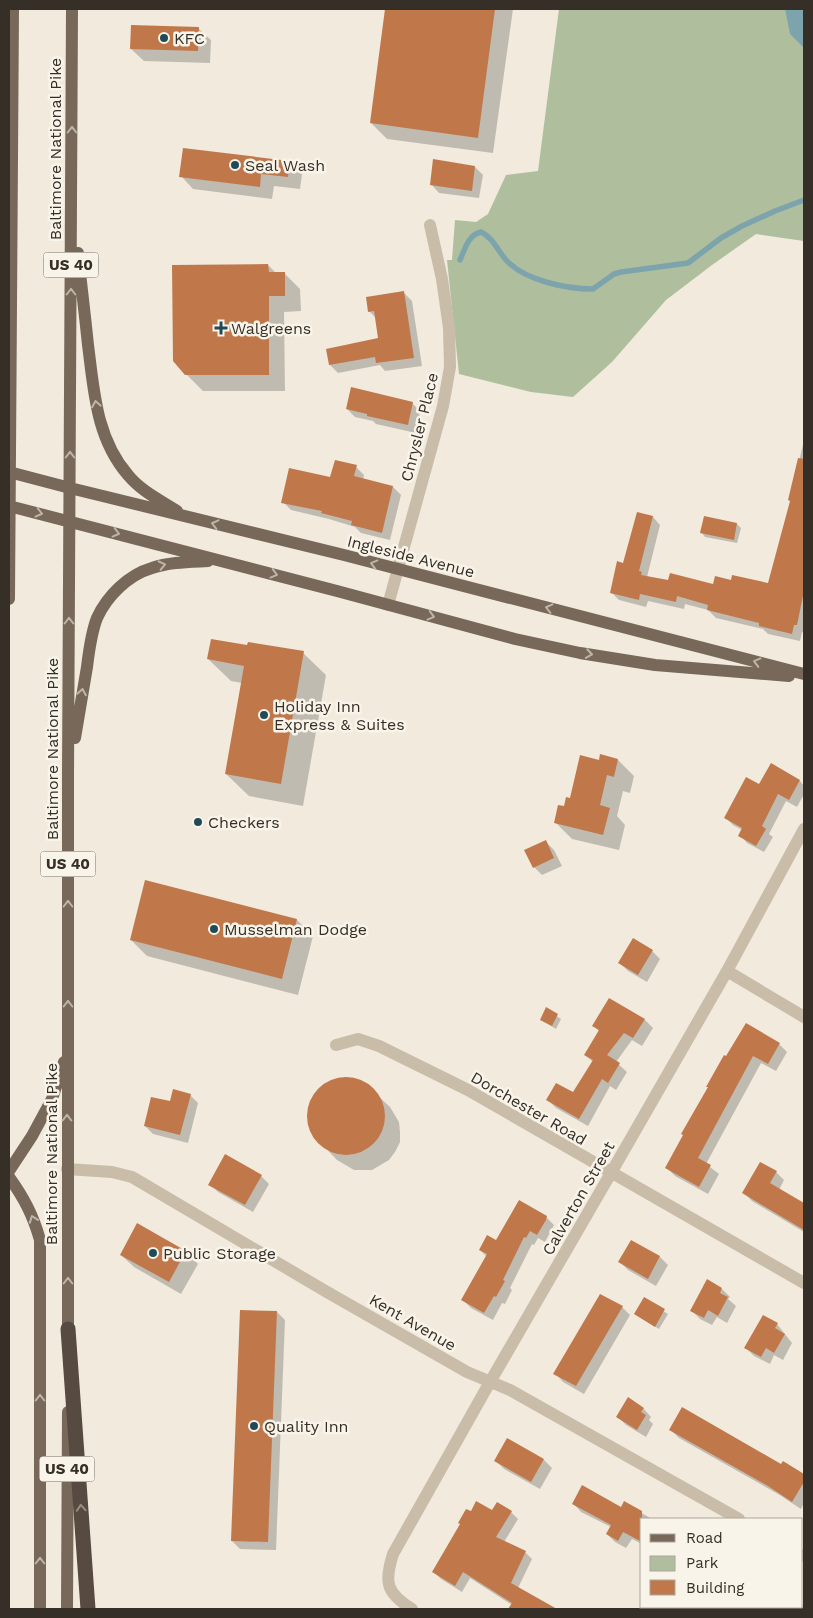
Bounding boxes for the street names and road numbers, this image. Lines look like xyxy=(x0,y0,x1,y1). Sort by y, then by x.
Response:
street label: Baltimore National Pike xyxy=(46,58,65,240)
road number: US 40 xyxy=(44,252,98,278)
street label: Chrysler Place xyxy=(397,371,442,484)
street label: Ingleside Avenue xyxy=(345,531,477,581)
street label: Baltimore National Pike xyxy=(43,658,62,840)
road number: US 40 xyxy=(40,852,96,876)
street label: Baltimore National Pike xyxy=(42,1063,61,1245)
street label: Dorchester Road xyxy=(467,1068,590,1149)
street label: Calverton Street xyxy=(538,1138,619,1258)
street label: Kent Avenue xyxy=(366,1290,459,1355)
road number: US 40 xyxy=(40,1456,94,1482)

